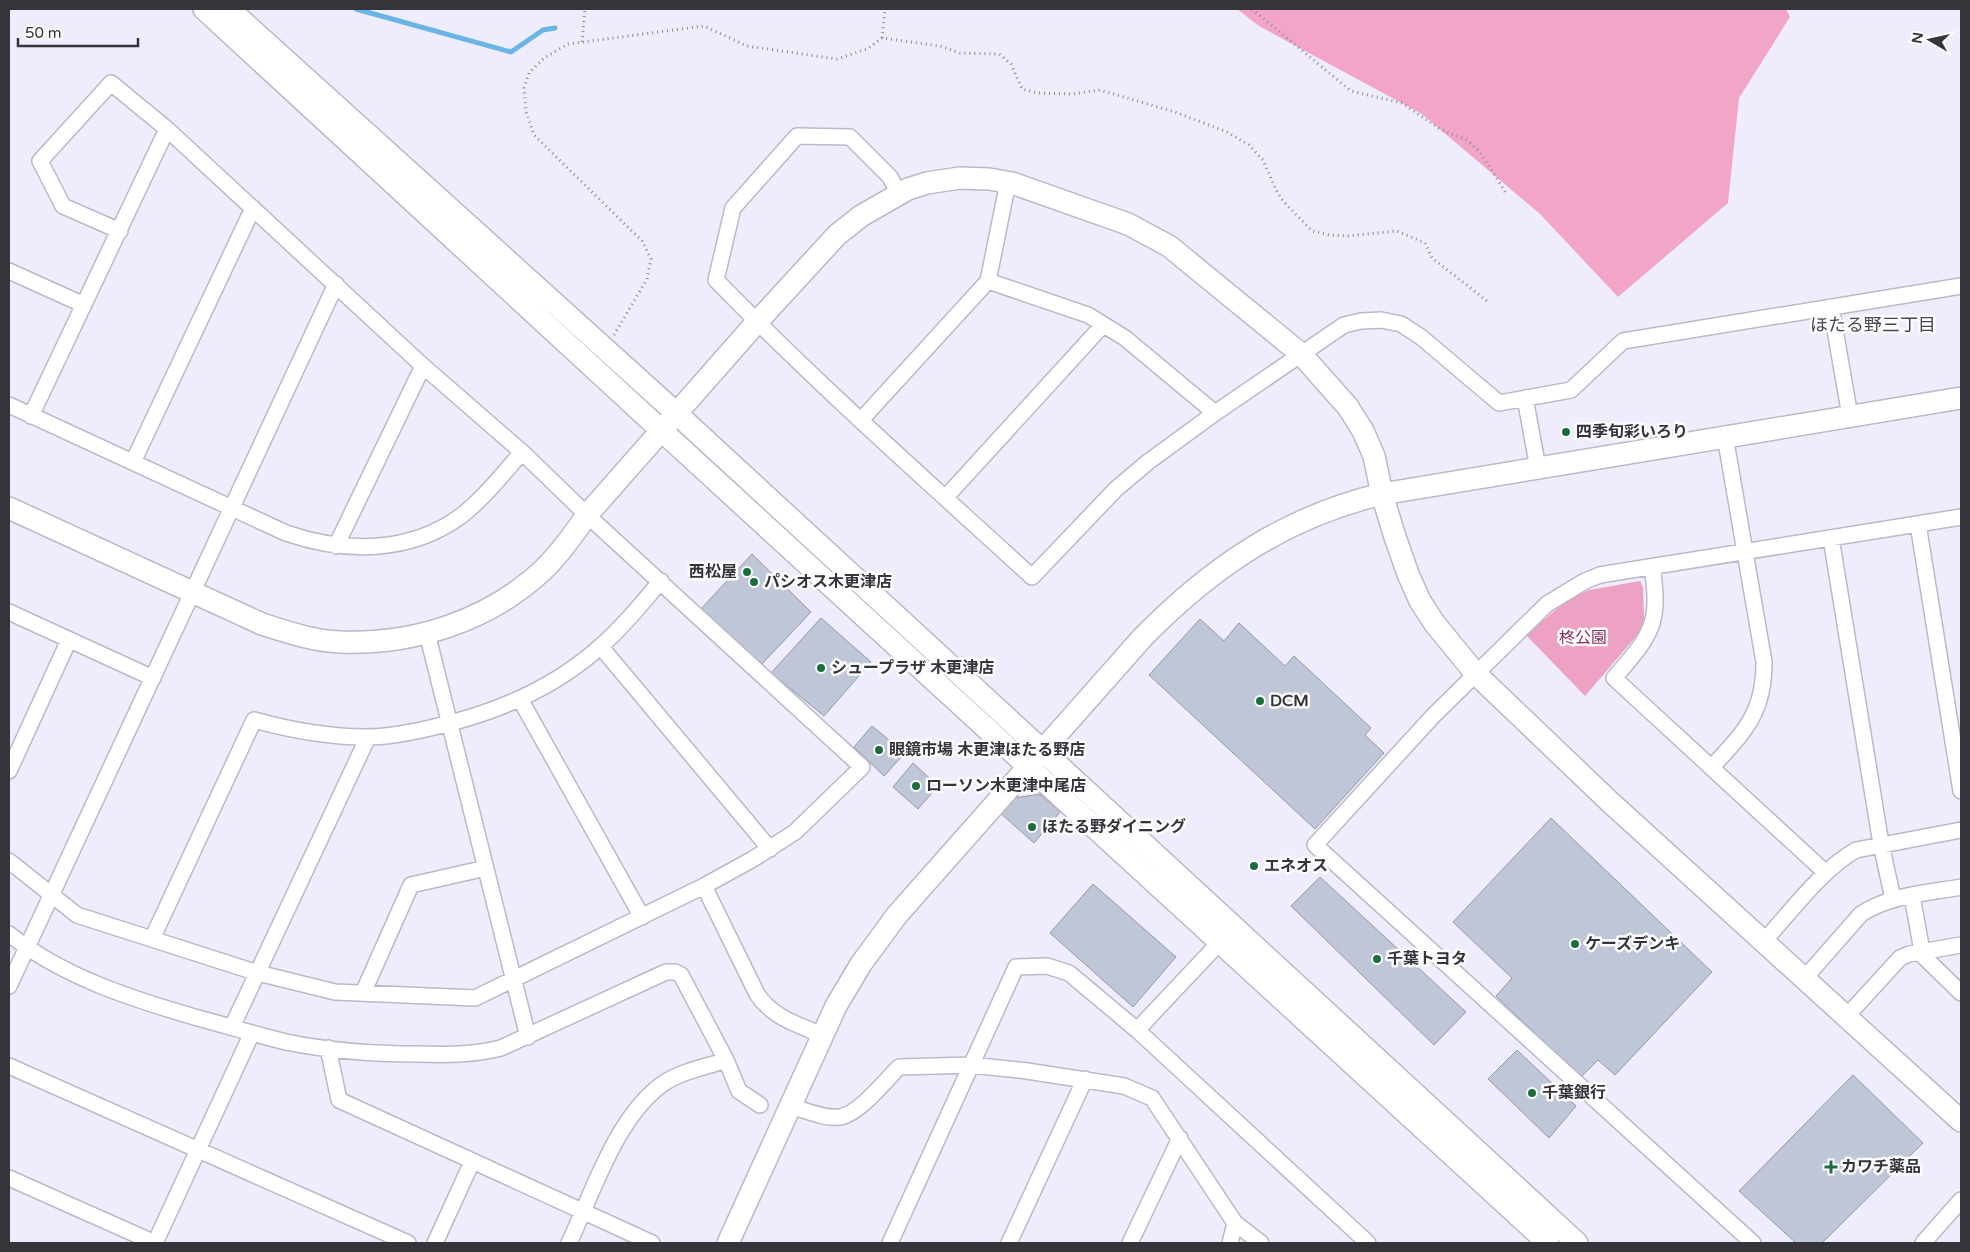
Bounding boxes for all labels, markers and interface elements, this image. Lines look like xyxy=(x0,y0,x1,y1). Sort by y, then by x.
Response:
scale bar xyxy=(18,15,138,47)
north arrow xyxy=(1905,15,1955,65)
text: 50 m xyxy=(25,24,62,42)
text: N xyxy=(1908,31,1927,45)
district label: ほたる野三丁目 xyxy=(1810,314,1936,336)
place label: 四季旬彩いろり xyxy=(1576,422,1688,442)
marker: 四季旬彩いろり xyxy=(1560,426,1572,438)
place label: 西松屋 xyxy=(689,562,737,582)
marker: 西松屋 xyxy=(741,566,753,578)
place label: パシオス木更津店 xyxy=(764,572,892,592)
marker: パシオス木更津店 xyxy=(748,576,760,588)
park label: 柊公園 xyxy=(1559,628,1607,648)
place label: シュープラザ 木更津店 xyxy=(831,658,994,678)
marker: シュープラザ 木更津店 xyxy=(815,662,827,674)
place label: DCM xyxy=(1270,691,1309,711)
marker: DCM xyxy=(1254,695,1266,707)
place label: 眼鏡市場 木更津ほたる野店 xyxy=(889,740,1085,760)
marker: 眼鏡市場 木更津ほたる野店 xyxy=(873,744,885,756)
place label: ローソン木更津中尾店 xyxy=(926,776,1086,796)
marker: ローソン木更津中尾店 xyxy=(910,780,922,792)
place label: ほたる野ダイニング xyxy=(1042,817,1186,837)
marker: ほたる野ダイニング xyxy=(1026,821,1038,833)
place label: エネオス xyxy=(1264,856,1328,876)
marker: エネオス xyxy=(1248,860,1260,872)
place label: ケーズデンキ xyxy=(1585,934,1680,954)
marker: ケーズデンキ xyxy=(1569,938,1581,950)
place label: 千葉トヨタ xyxy=(1387,949,1467,969)
marker: 千葉トヨタ xyxy=(1371,953,1383,965)
place label: 千葉銀行 xyxy=(1542,1083,1606,1103)
marker: 千葉銀行 xyxy=(1526,1087,1538,1099)
place label: カワチ薬品 xyxy=(1841,1157,1921,1177)
marker: カワチ薬品 xyxy=(1825,1161,1837,1173)

